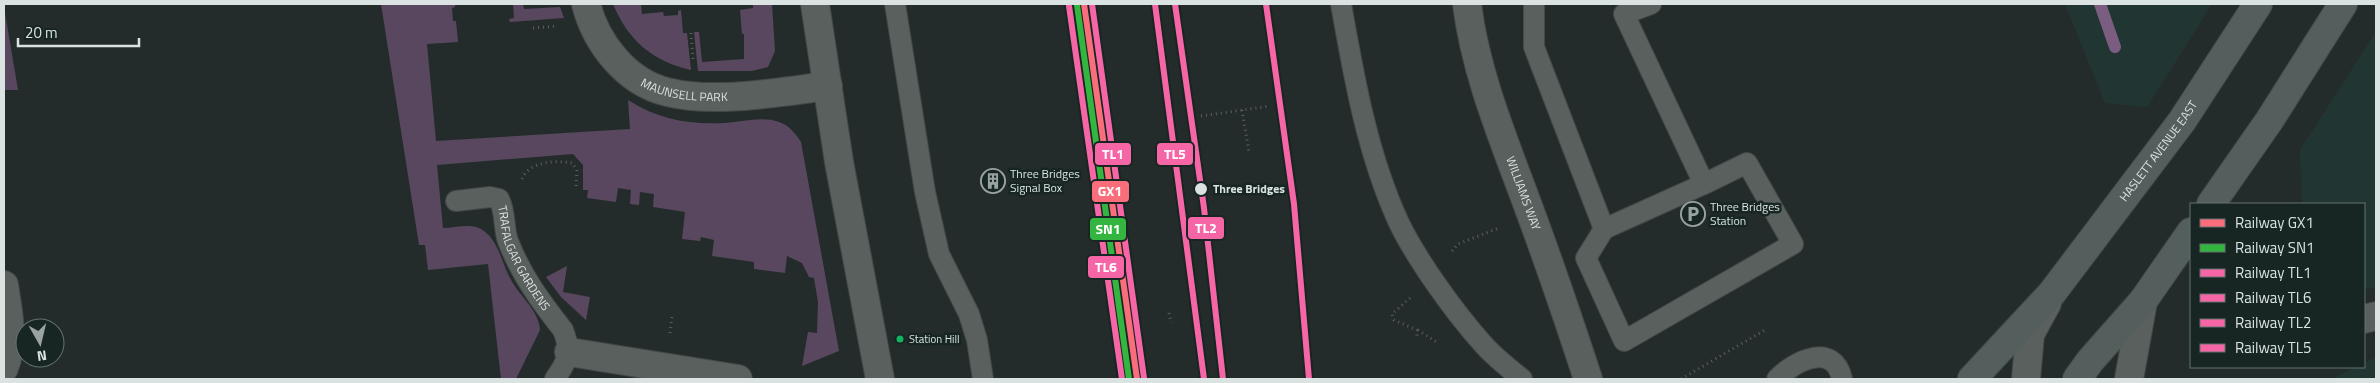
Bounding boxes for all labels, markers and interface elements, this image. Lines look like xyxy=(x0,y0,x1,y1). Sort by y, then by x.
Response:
scale bar xyxy=(18,15,139,47)
text: 20 m xyxy=(25,21,58,44)
street label: MAUNSELL PARK xyxy=(637,73,728,106)
street label: HASLETT AVENUE EAST xyxy=(2114,96,2202,205)
line badge: TL1 xyxy=(1094,142,1132,166)
line badge: TL5 xyxy=(1156,142,1194,166)
text: TL1 xyxy=(1102,143,1124,164)
text: TL5 xyxy=(1164,143,1186,164)
street label: WILLIAMS WAY xyxy=(1501,153,1546,233)
place label: Three Bridges Signal Box xyxy=(1010,164,1080,197)
building icon: Three Bridges Signal Box xyxy=(980,168,1006,194)
place label: Three Bridges xyxy=(1213,179,1285,198)
line badge: GX1 xyxy=(1091,180,1130,203)
text: GX1 xyxy=(1098,180,1122,201)
marker: Three Bridges xyxy=(1193,181,1209,197)
place label: Three Bridges Station xyxy=(1710,197,1780,230)
parking icon: Three Bridges Station xyxy=(1680,201,1706,227)
street label: TRAFALGAR GARDENS xyxy=(493,203,555,315)
legend xyxy=(2190,203,2365,368)
text: Railway GX1 xyxy=(2235,211,2314,234)
line badge: TL2 xyxy=(1187,216,1225,240)
line badge: SN1 xyxy=(1089,217,1127,241)
text: TL2 xyxy=(1195,217,1217,238)
text: SN1 xyxy=(1095,218,1121,239)
text: Railway SN1 xyxy=(2235,236,2315,259)
line badge: TL6 xyxy=(1087,255,1125,279)
text: TL6 xyxy=(1095,256,1117,277)
text: Railway TL1 xyxy=(2235,261,2311,284)
text: Railway TL6 xyxy=(2235,286,2311,309)
text: Railway TL2 xyxy=(2235,311,2311,334)
north arrow xyxy=(15,318,65,368)
place label: Station Hill xyxy=(909,331,960,347)
marker: Station Hill xyxy=(895,334,905,344)
text: Railway TL5 xyxy=(2235,336,2311,359)
text: N xyxy=(36,345,48,367)

